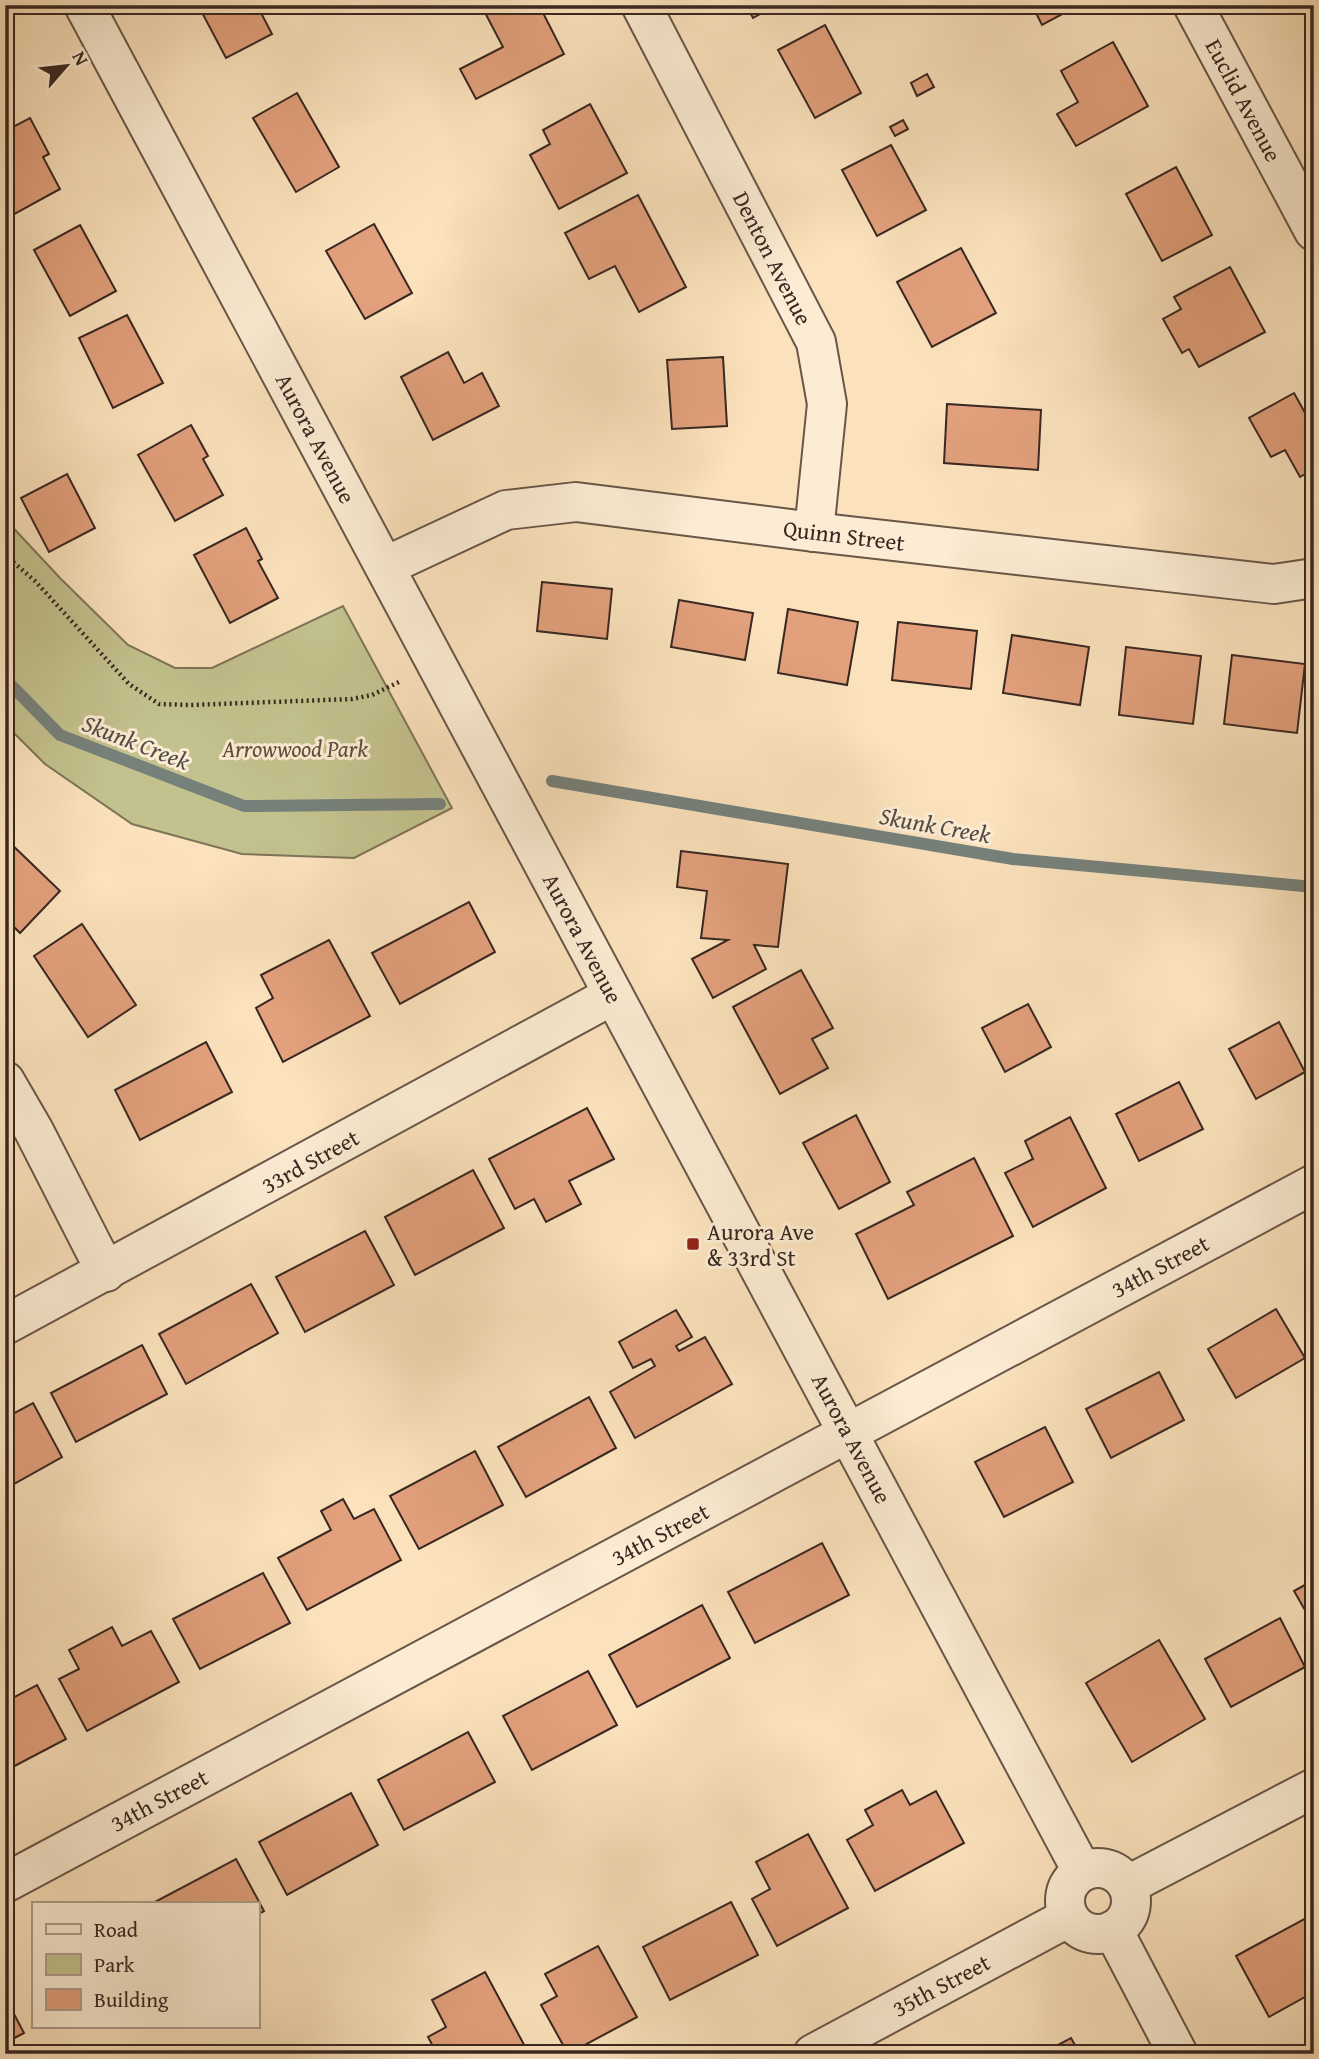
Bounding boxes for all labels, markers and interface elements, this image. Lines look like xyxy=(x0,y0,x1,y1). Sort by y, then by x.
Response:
north arrow xyxy=(32,32,102,102)
street label: Euclid Avenue xyxy=(1198,33,1290,167)
text: N xyxy=(66,46,96,70)
street label: Denton Avenue xyxy=(725,185,821,331)
street label: Aurora Avenue xyxy=(268,367,364,509)
street label: Quinn Street xyxy=(781,511,907,559)
water label: Skunk Creek xyxy=(77,706,195,779)
park label: Arrowwood Park xyxy=(221,732,368,765)
water label: Skunk Creek xyxy=(877,798,993,852)
street label: Aurora Avenue xyxy=(535,867,631,1009)
street label: 33rd Street xyxy=(255,1121,365,1201)
place label: Aurora Ave & 33rd St xyxy=(707,1215,814,1274)
street label: 34th Street xyxy=(1105,1226,1215,1306)
marker: Aurora Ave & 33rd St xyxy=(685,1236,701,1252)
street label: Aurora Avenue xyxy=(804,1367,900,1509)
street label: 34th Street xyxy=(605,1494,715,1574)
street label: 34th Street xyxy=(104,1760,214,1840)
legend xyxy=(32,1902,259,2028)
text: Road xyxy=(94,1914,139,1945)
street label: 35th Street xyxy=(886,1945,996,2025)
text: Park xyxy=(94,1949,135,1980)
text: Building xyxy=(94,1984,169,2015)

